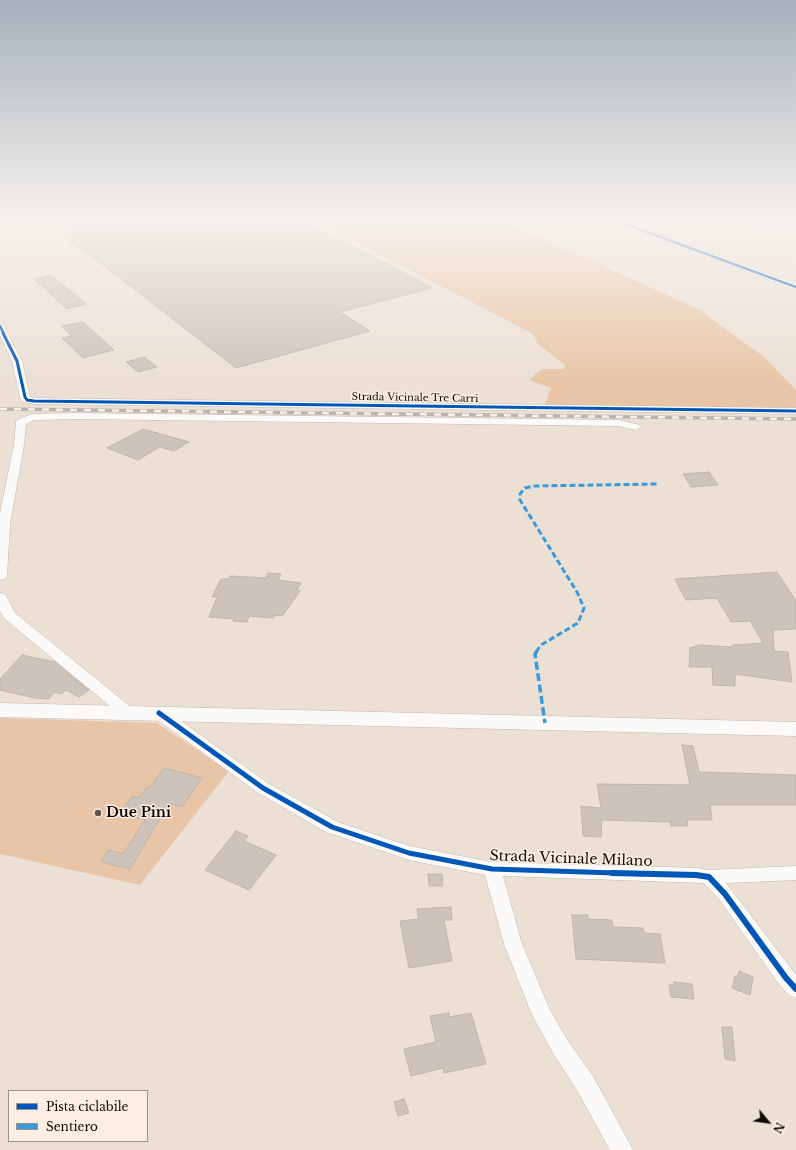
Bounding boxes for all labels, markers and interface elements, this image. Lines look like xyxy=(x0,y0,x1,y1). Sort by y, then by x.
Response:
street label: Strada Vicinale Tre Carri xyxy=(351,391,479,405)
place label: Due Pini xyxy=(106,805,171,821)
marker: Due Pini xyxy=(93,808,103,818)
street label: Strada Vicinale Milano xyxy=(489,848,653,870)
legend xyxy=(8,1090,148,1142)
text: Pista ciclabile xyxy=(46,1099,129,1114)
north arrow xyxy=(748,1102,788,1142)
text: Sentiero xyxy=(46,1119,98,1134)
text: N xyxy=(770,1120,787,1136)

